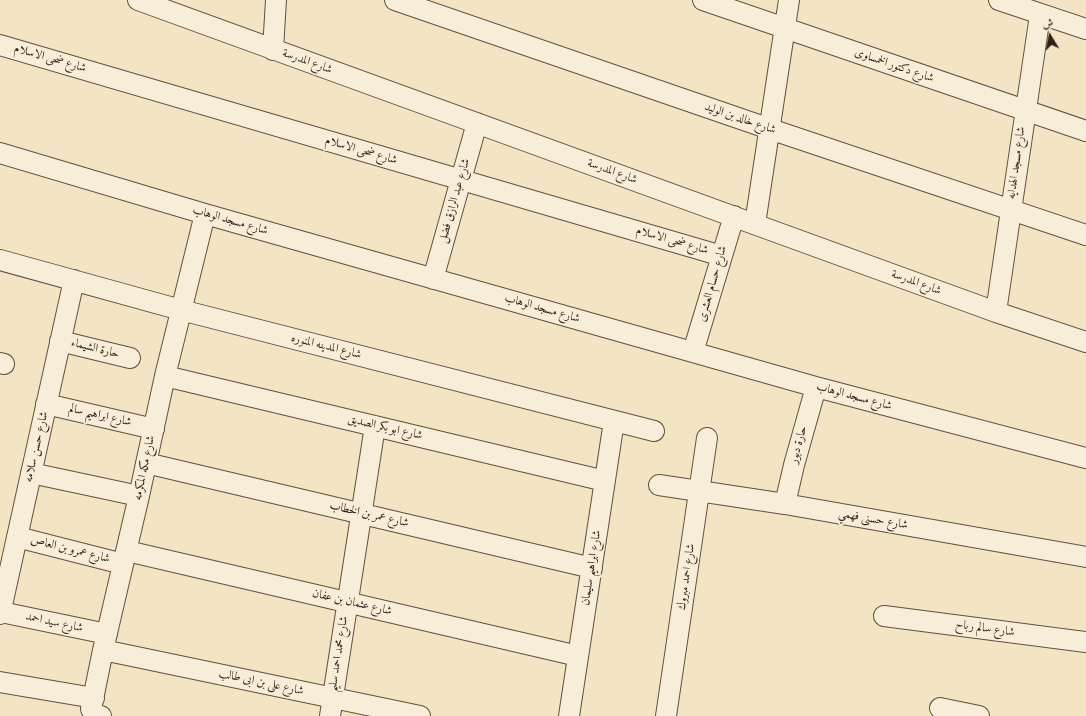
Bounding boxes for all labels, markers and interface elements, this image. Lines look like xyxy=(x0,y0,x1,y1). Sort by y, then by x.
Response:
north arrow xyxy=(1030,16,1070,56)
text: ش xyxy=(1041,16,1055,32)
street label: شارع ضحى الاسلام xyxy=(12,42,88,76)
street label: شارع المدرسة xyxy=(280,46,334,78)
street label: شارع دكتور الخمساوى xyxy=(853,46,935,86)
street label: شارع خالد بن الوليد xyxy=(702,100,778,138)
street label: شارع مسجد الهدايه xyxy=(1005,126,1029,200)
street label: شارع ضحى الاسلام xyxy=(323,134,399,168)
street label: شارع المدرسة xyxy=(585,156,639,188)
street label: شارع عبد الرازق فضل xyxy=(436,157,474,245)
street label: شارع مسجد الوهاب xyxy=(191,203,269,239)
street label: شارع ضحى الاسلام xyxy=(634,224,710,258)
street label: شارع حسام العشرى xyxy=(695,244,731,324)
street label: شارع المدرسة xyxy=(889,267,943,299)
street label: شارع مسجد الوهاب xyxy=(503,291,581,327)
street label: شارع المدينه المنوره xyxy=(289,331,363,363)
street label: حارة الشيماء xyxy=(69,336,121,362)
street label: شارع مسجد الوهاب xyxy=(815,380,893,414)
street label: شارع ابراهيم سالم xyxy=(67,402,133,430)
street label: شارع حسن سلامه xyxy=(22,410,52,484)
street label: شارع ابو بكر الصديق xyxy=(346,412,424,444)
street label: حارة دبور xyxy=(787,425,811,465)
street label: شارع مكه المكرمه xyxy=(131,434,159,502)
street label: شارع عمر بن الخطاب xyxy=(328,499,410,531)
street label: شارع حسنى فهمي xyxy=(837,507,909,533)
street label: شارع ابراهيم سليمان xyxy=(579,529,605,607)
street label: شارع عمرو بن العاص xyxy=(29,533,111,567)
street label: شارع احمد مبروك xyxy=(675,543,699,611)
street label: شارع عثمان بن عفان xyxy=(311,587,393,619)
street label: شارع سيد احمد xyxy=(24,610,84,636)
street label: شارع محمد احمد سليم xyxy=(326,615,352,693)
street label: شارع سالم رباح xyxy=(954,618,1016,640)
street label: شارع على بن ابى طالب xyxy=(217,667,305,699)

